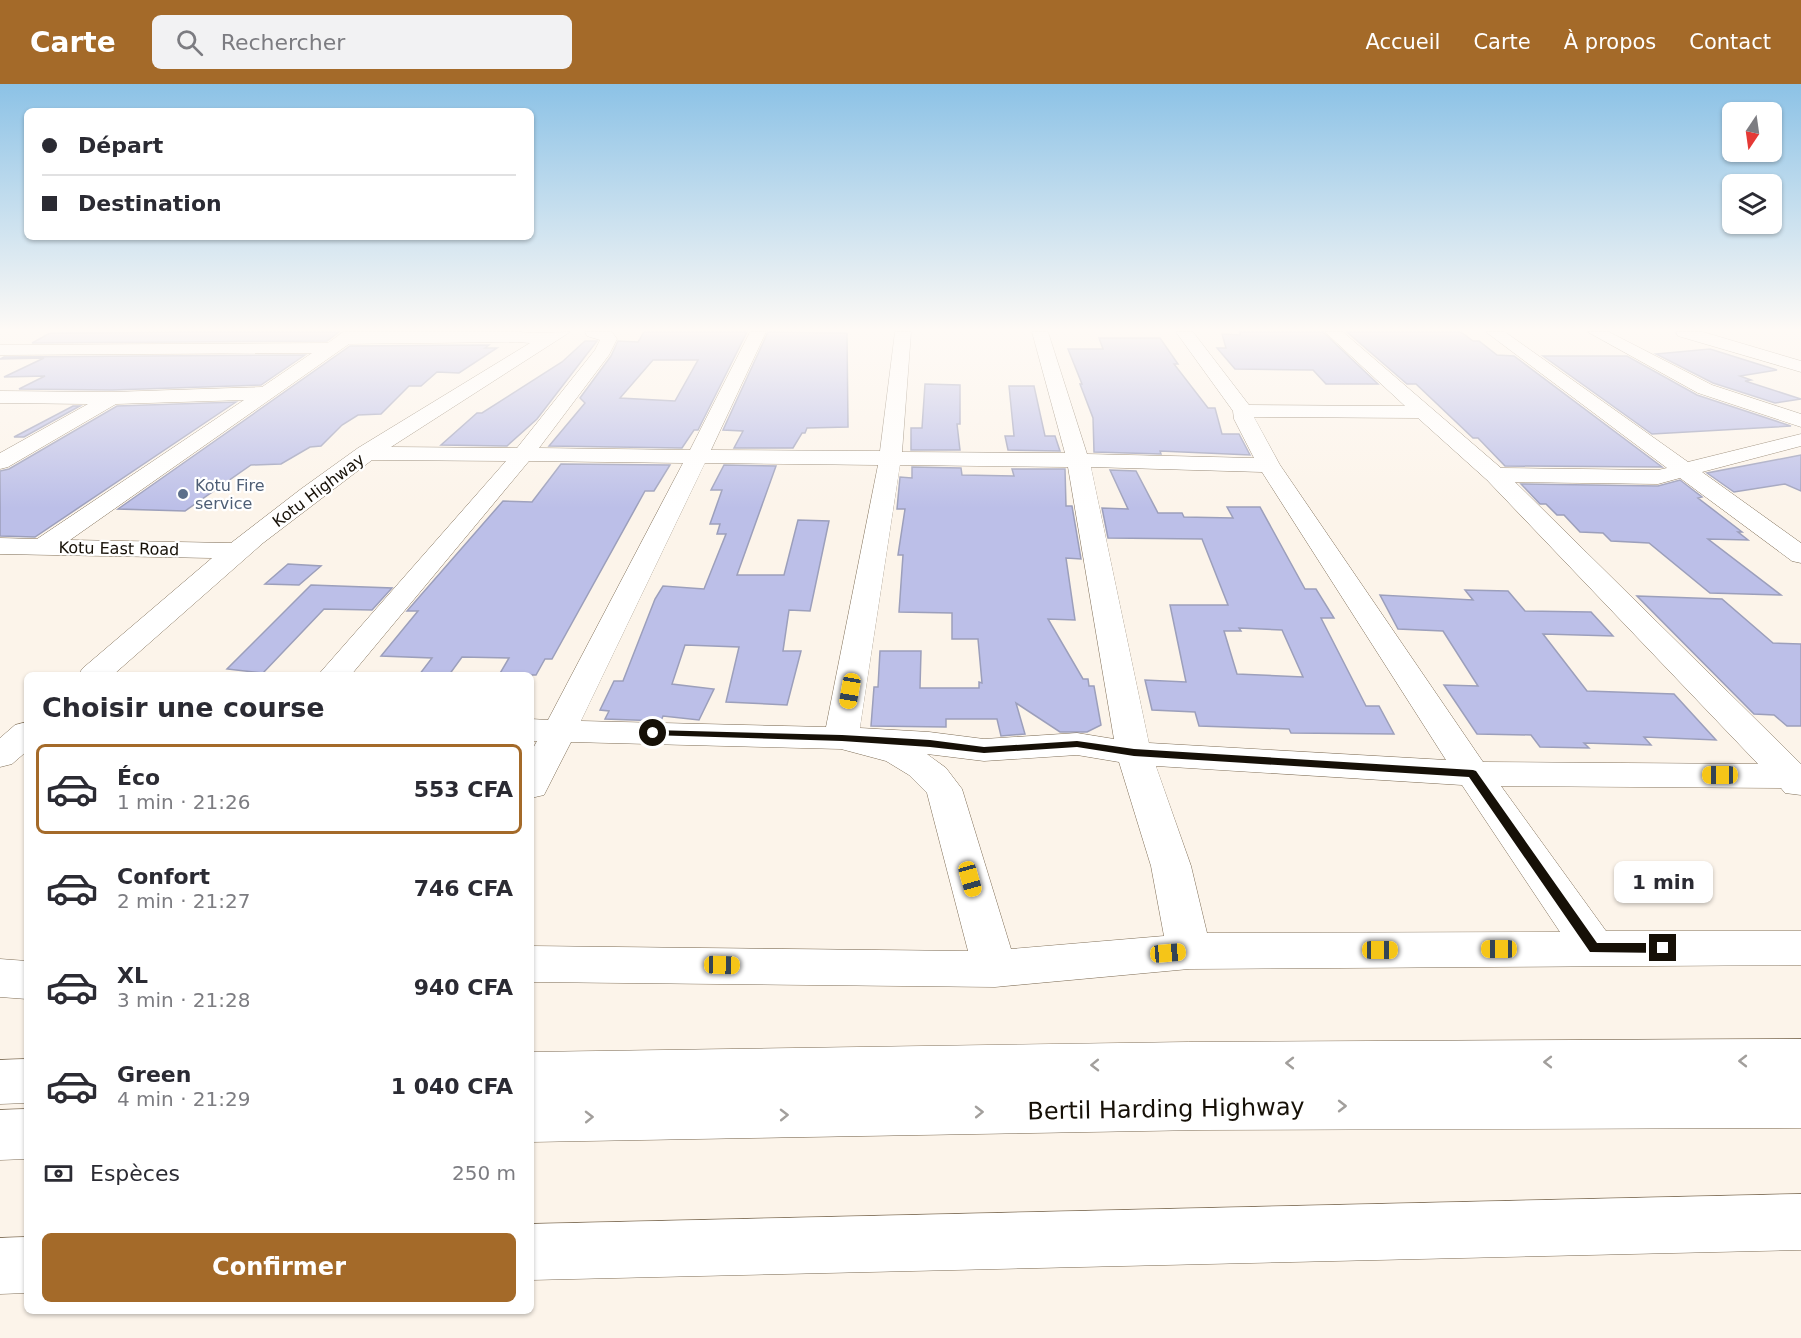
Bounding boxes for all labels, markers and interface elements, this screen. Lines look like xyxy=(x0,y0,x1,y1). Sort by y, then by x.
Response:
search box xyxy=(152,15,572,69)
text: Carte xyxy=(30,26,116,59)
icon: search xyxy=(173,26,206,59)
text: Rechercher xyxy=(221,30,345,55)
text: Accueil xyxy=(1365,30,1440,54)
text: Carte xyxy=(1473,30,1531,54)
text: À propos xyxy=(1564,30,1656,54)
text: Contact xyxy=(1689,30,1771,54)
north arrow xyxy=(1722,102,1782,162)
map controls xyxy=(1722,102,1782,234)
text: Départ xyxy=(78,133,163,158)
button: layers xyxy=(1722,174,1782,234)
text: Destination xyxy=(78,191,222,216)
street label: Kotu Highway xyxy=(269,450,368,531)
place label: Kotu Fire service xyxy=(195,476,265,513)
marker: Kotu Fire service xyxy=(176,487,190,501)
street label: Kotu East Road xyxy=(58,538,180,559)
car xyxy=(838,672,862,710)
text: Choisir une course xyxy=(42,692,325,723)
route start xyxy=(639,719,666,746)
icon: car xyxy=(45,762,99,816)
text: Éco xyxy=(117,765,160,790)
car xyxy=(1702,766,1738,784)
text: 553 CFA xyxy=(414,777,513,802)
text: 1 min · 21:26 xyxy=(117,790,251,814)
car xyxy=(956,859,984,899)
icon: car xyxy=(45,861,99,915)
callout: 1 min xyxy=(1614,861,1712,903)
text: Confort xyxy=(117,864,210,889)
text: 1 min xyxy=(1632,870,1695,894)
text: 746 CFA xyxy=(414,876,513,901)
text: 2 min · 21:27 xyxy=(117,889,251,913)
route end xyxy=(1649,934,1676,961)
car xyxy=(1481,940,1517,958)
car xyxy=(1362,941,1398,959)
car xyxy=(1149,942,1187,964)
car xyxy=(704,956,740,974)
icon: car xyxy=(45,960,99,1014)
text: XL xyxy=(117,963,148,988)
text: 940 CFA xyxy=(414,975,513,1000)
text: 3 min · 21:28 xyxy=(117,988,251,1012)
one-way arrow xyxy=(1738,1055,1747,1067)
one-way arrow xyxy=(1543,1056,1552,1068)
one-way arrow xyxy=(1285,1057,1294,1069)
icon: car xyxy=(45,1059,99,1113)
one-way arrow xyxy=(1090,1059,1099,1072)
text: Green xyxy=(117,1062,191,1087)
text: 1 040 CFA xyxy=(391,1074,513,1099)
text: 4 min · 21:29 xyxy=(117,1087,251,1111)
street label: Bertil Harding Highway xyxy=(1027,1093,1305,1125)
one-way arrow xyxy=(1338,1100,1347,1113)
one-way arrow xyxy=(975,1106,984,1118)
one-way arrow xyxy=(780,1108,789,1121)
one-way arrow xyxy=(585,1111,594,1123)
icon: cash xyxy=(42,1157,75,1190)
text: Espèces xyxy=(90,1161,180,1186)
text: 250 m xyxy=(452,1161,516,1185)
button: Confirmer xyxy=(42,1233,516,1302)

